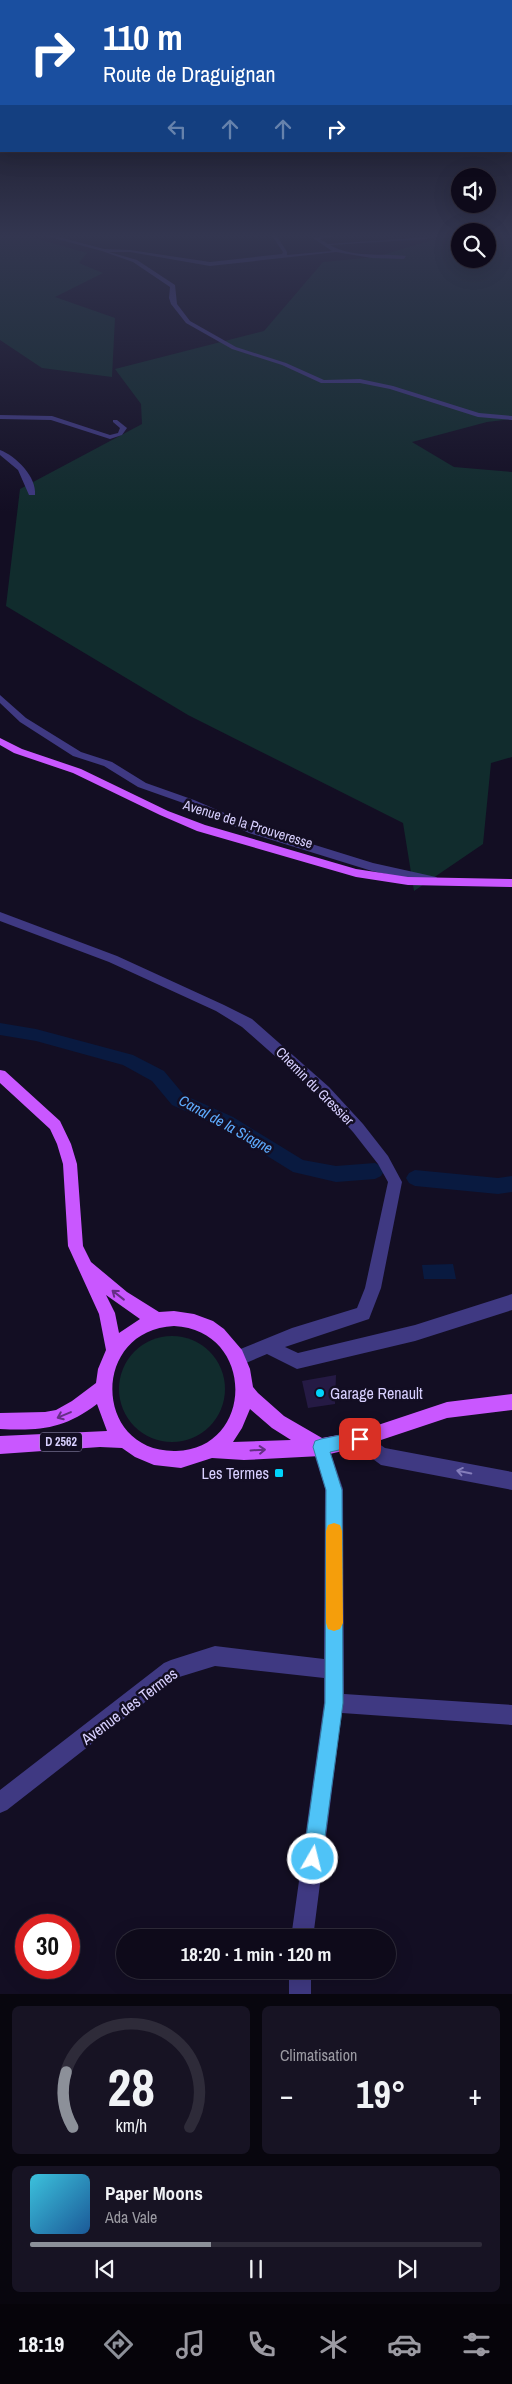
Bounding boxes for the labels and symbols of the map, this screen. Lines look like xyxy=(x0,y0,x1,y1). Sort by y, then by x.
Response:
street label: Avenue de la Prouveresse xyxy=(180,795,315,852)
street label: Chemin du Gressier xyxy=(272,1043,358,1129)
water label: Canal de la Siagne xyxy=(175,1089,277,1159)
one-way arrow xyxy=(112,1290,125,1301)
place label: Garage Renault xyxy=(330,1382,423,1404)
marker: Garage Renault xyxy=(314,1387,326,1399)
one-way arrow xyxy=(57,1411,72,1420)
pin xyxy=(339,1418,381,1460)
road number: D 2562 xyxy=(40,1432,82,1451)
one-way arrow xyxy=(250,1445,266,1454)
place label: Les Termes xyxy=(201,1462,269,1484)
marker: Les Termes xyxy=(273,1467,285,1479)
one-way arrow xyxy=(456,1467,472,1476)
street label: Avenue des Termes xyxy=(75,1662,182,1750)
position arrow xyxy=(286,1832,338,1884)
speed limit sign: 30 xyxy=(15,1914,80,1979)

